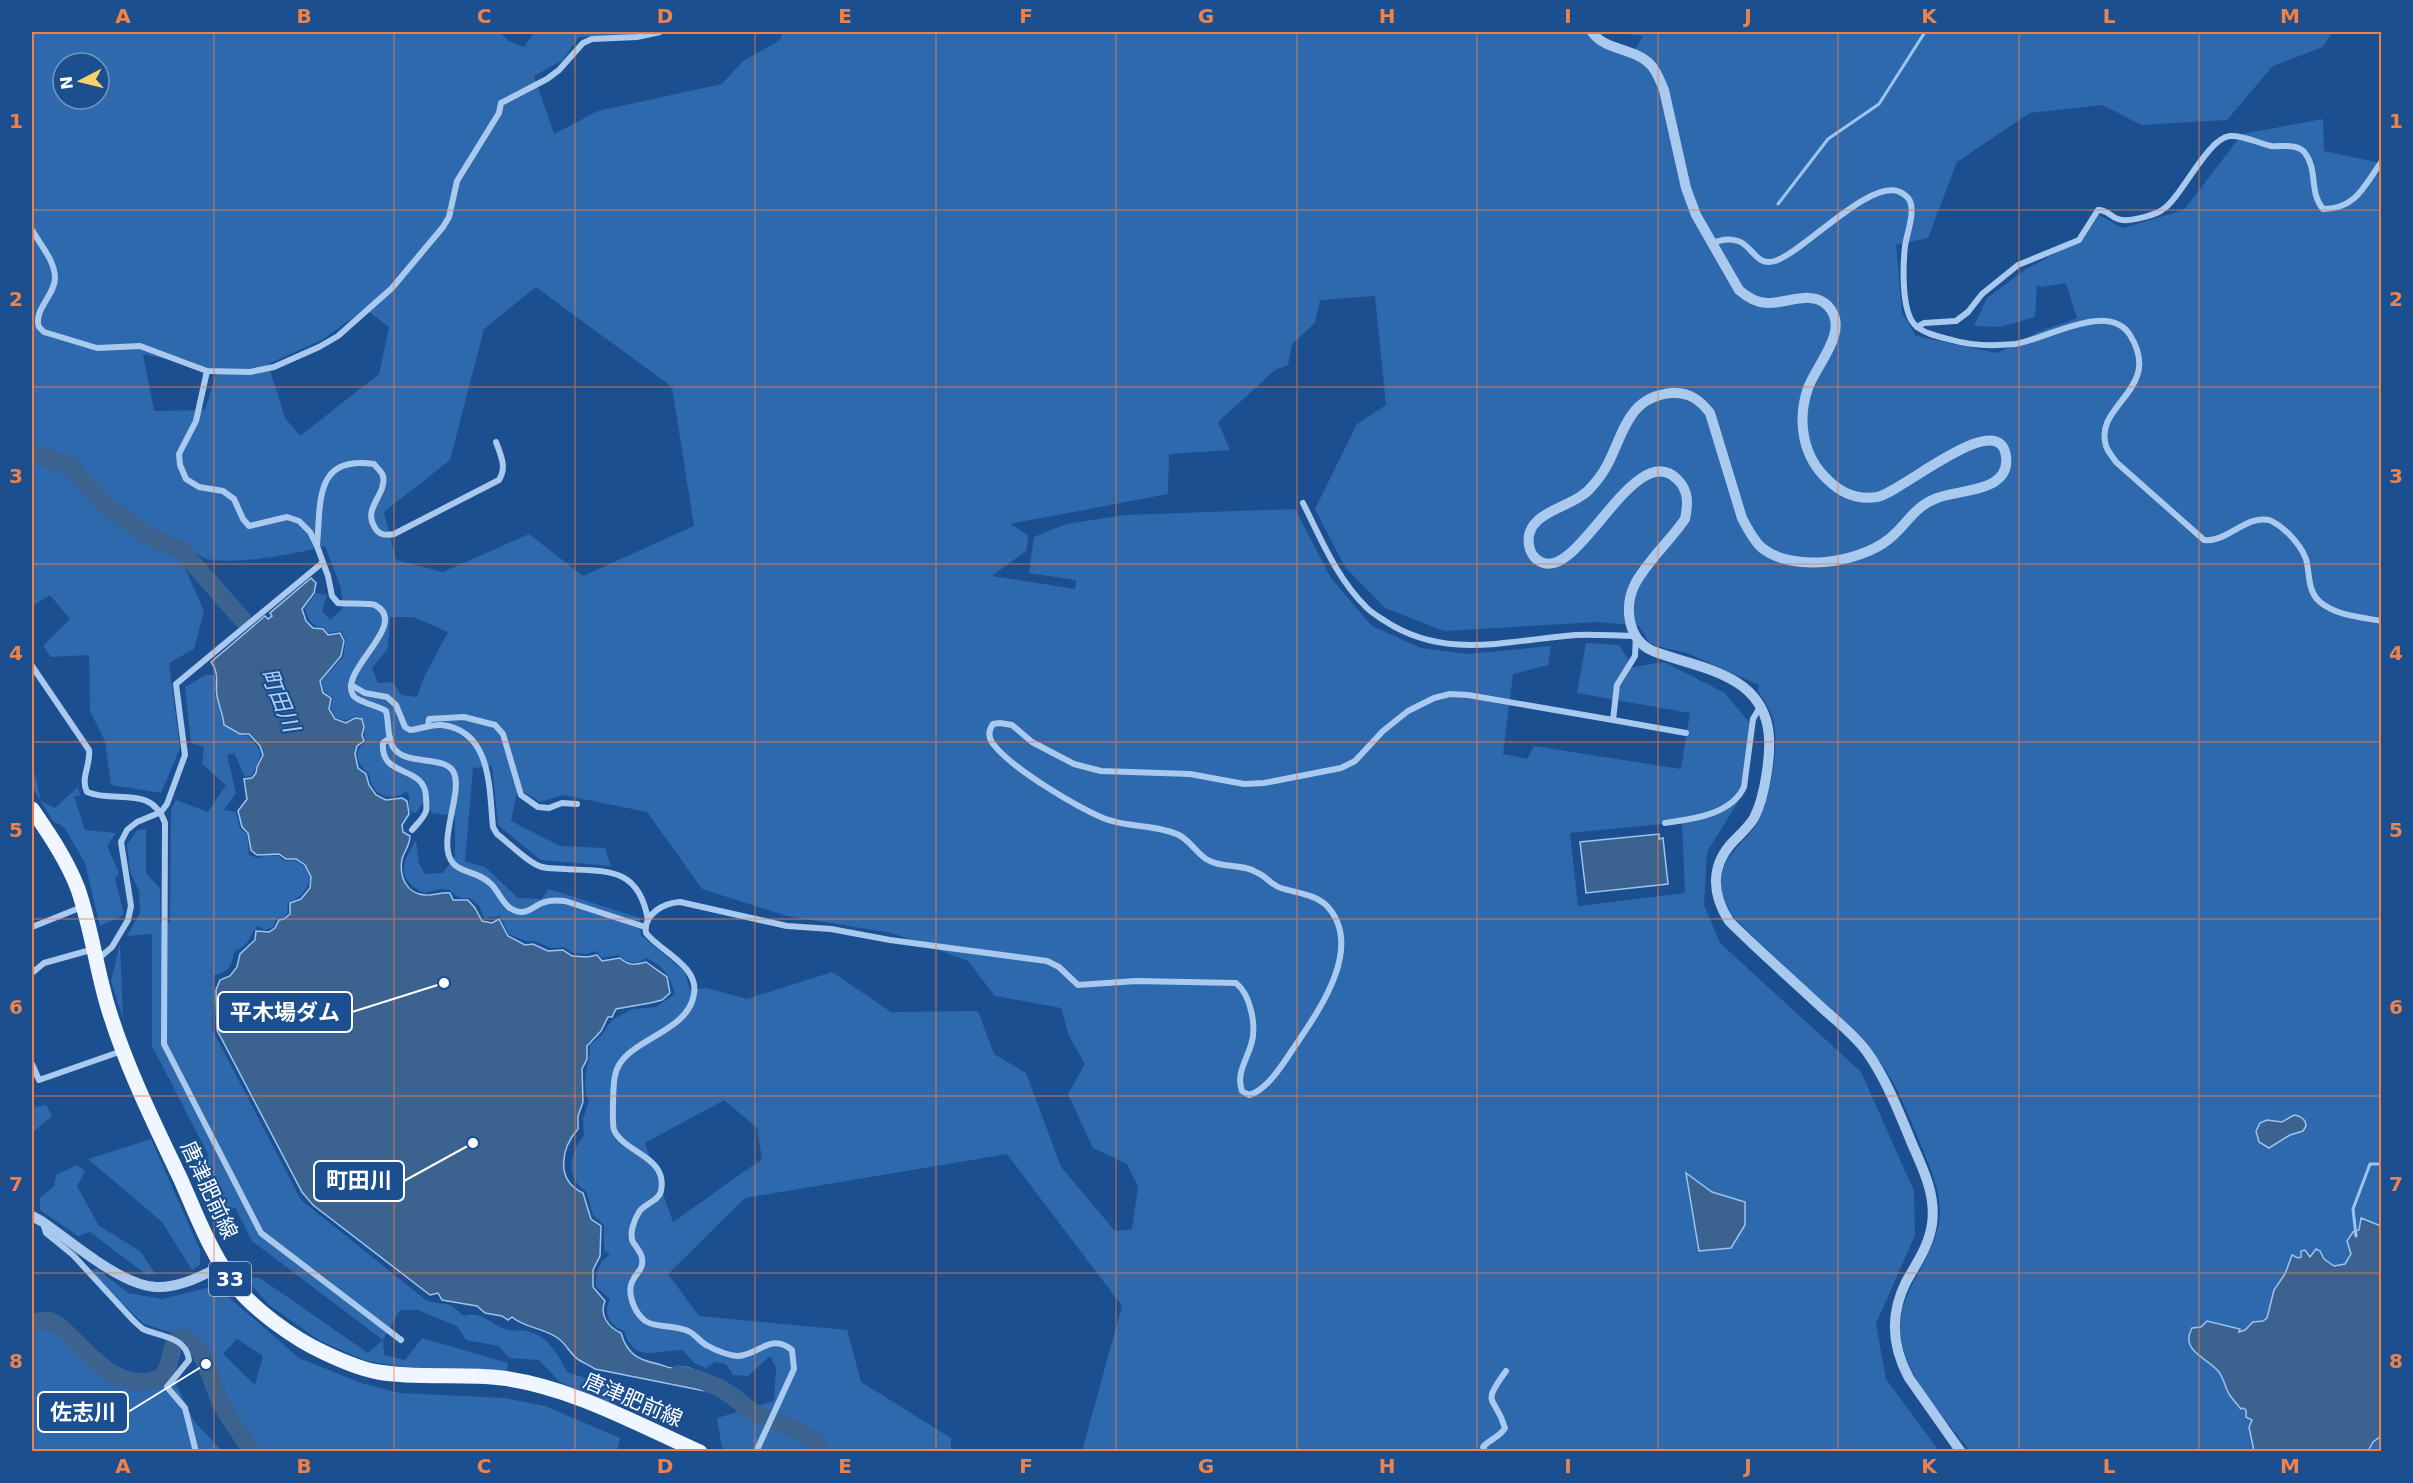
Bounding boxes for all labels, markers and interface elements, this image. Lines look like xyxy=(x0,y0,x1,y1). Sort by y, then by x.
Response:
text: A xyxy=(115,4,131,28)
text: B xyxy=(296,4,312,28)
text: C xyxy=(477,4,491,28)
text: D xyxy=(657,4,673,28)
text: E xyxy=(838,4,852,28)
text: F xyxy=(1019,4,1033,28)
text: G xyxy=(1198,4,1214,28)
text: H xyxy=(1379,4,1395,28)
text: I xyxy=(1564,4,1572,28)
text: J xyxy=(1742,4,1752,28)
text: K xyxy=(1921,4,1938,28)
text: L xyxy=(2103,4,2116,28)
text: M xyxy=(2280,4,2300,28)
north arrow xyxy=(51,51,111,111)
text: N xyxy=(56,75,77,91)
text: 1 xyxy=(9,109,23,133)
text: 1 xyxy=(2389,109,2403,133)
text: 2 xyxy=(9,287,23,311)
text: 2 xyxy=(2389,287,2403,311)
text: 3 xyxy=(9,464,23,488)
text: 3 xyxy=(2389,464,2403,488)
text: 4 xyxy=(9,641,23,665)
text: 4 xyxy=(2389,641,2403,665)
water label: 町田川 xyxy=(256,665,305,737)
text: 5 xyxy=(9,818,23,842)
text: 5 xyxy=(2389,818,2403,842)
callout: 平木場ダム xyxy=(218,992,352,1032)
text: 6 xyxy=(9,995,23,1019)
text: 6 xyxy=(2389,995,2403,1019)
text: 平木場ダム xyxy=(230,1000,340,1025)
street label: 唐津肥前線 xyxy=(176,1137,242,1243)
callout: 町田川 xyxy=(314,1161,404,1201)
text: 町田川 xyxy=(326,1168,392,1193)
text: 7 xyxy=(9,1172,23,1196)
text: 7 xyxy=(2389,1172,2403,1196)
road number: 33 xyxy=(209,1262,251,1296)
text: 8 xyxy=(9,1349,23,1373)
text: 8 xyxy=(2389,1349,2403,1373)
street label: 唐津肥前線 xyxy=(580,1368,686,1432)
callout: 佐志川 xyxy=(38,1392,128,1432)
text: 佐志川 xyxy=(50,1400,116,1425)
text: A xyxy=(115,1454,131,1478)
text: B xyxy=(296,1454,312,1478)
text: C xyxy=(477,1454,491,1478)
text: D xyxy=(657,1454,673,1478)
text: E xyxy=(838,1454,852,1478)
text: F xyxy=(1019,1454,1033,1478)
text: G xyxy=(1198,1454,1214,1478)
text: H xyxy=(1379,1454,1395,1478)
text: I xyxy=(1564,1454,1572,1478)
text: J xyxy=(1742,1454,1752,1478)
text: K xyxy=(1921,1454,1938,1478)
text: L xyxy=(2103,1454,2116,1478)
text: M xyxy=(2280,1454,2300,1478)

